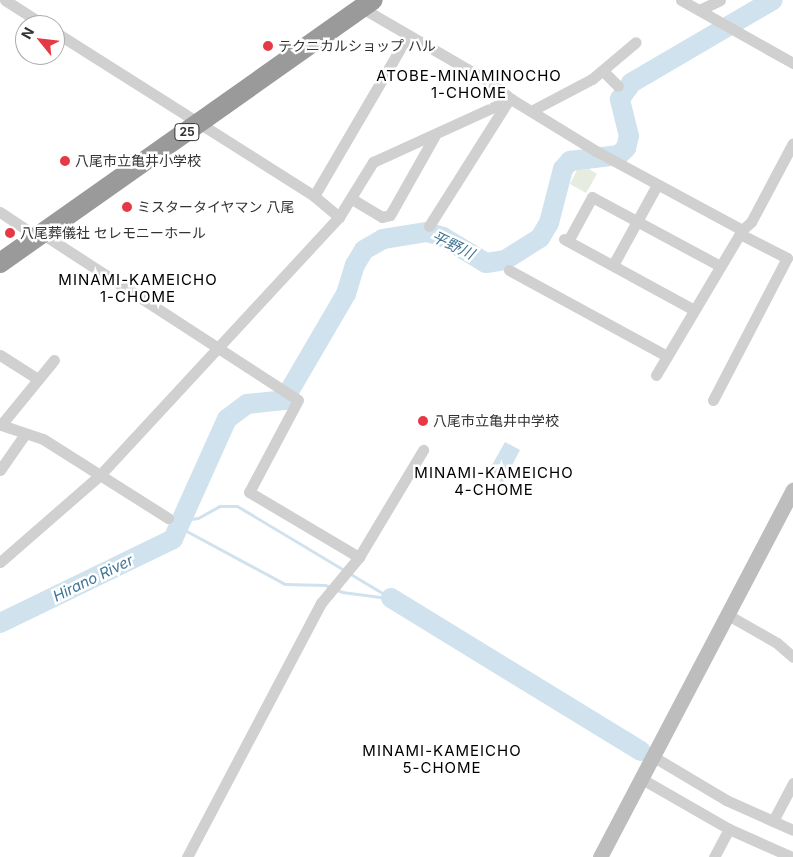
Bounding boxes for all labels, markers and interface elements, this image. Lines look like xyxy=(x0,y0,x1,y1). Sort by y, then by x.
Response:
north arrow xyxy=(15,15,65,65)
text: N xyxy=(17,24,37,42)
place label: テクニカルショップ ハル xyxy=(278,38,436,54)
marker: テクニカルショップ ハル xyxy=(262,40,274,52)
district label: ATOBE-MINAMINOCHO 1-CHOME xyxy=(374,66,564,101)
road number: 25 xyxy=(173,122,201,142)
place label: 八尾市立亀井小学校 xyxy=(75,153,201,169)
marker: 八尾市立亀井小学校 xyxy=(59,155,71,167)
place label: ミスタータイヤマン 八尾 xyxy=(137,199,295,215)
marker: ミスタータイヤマン 八尾 xyxy=(121,201,133,213)
place label: 八尾葬儀社 セレモニーホール xyxy=(20,225,206,241)
marker: 八尾葬儀社 セレモニーホール xyxy=(4,227,16,239)
water label: 平野川 xyxy=(429,227,477,263)
district label: MINAMI-KAMEICHO 1-CHOME xyxy=(56,270,220,305)
place label: 八尾市立亀井中学校 xyxy=(433,413,559,429)
marker: 八尾市立亀井中学校 xyxy=(417,415,429,427)
district label: MINAMI-KAMEICHO 4-CHOME xyxy=(412,463,576,498)
water label: Hirano River xyxy=(50,551,136,605)
district label: MINAMI-KAMEICHO 5-CHOME xyxy=(360,741,524,776)

